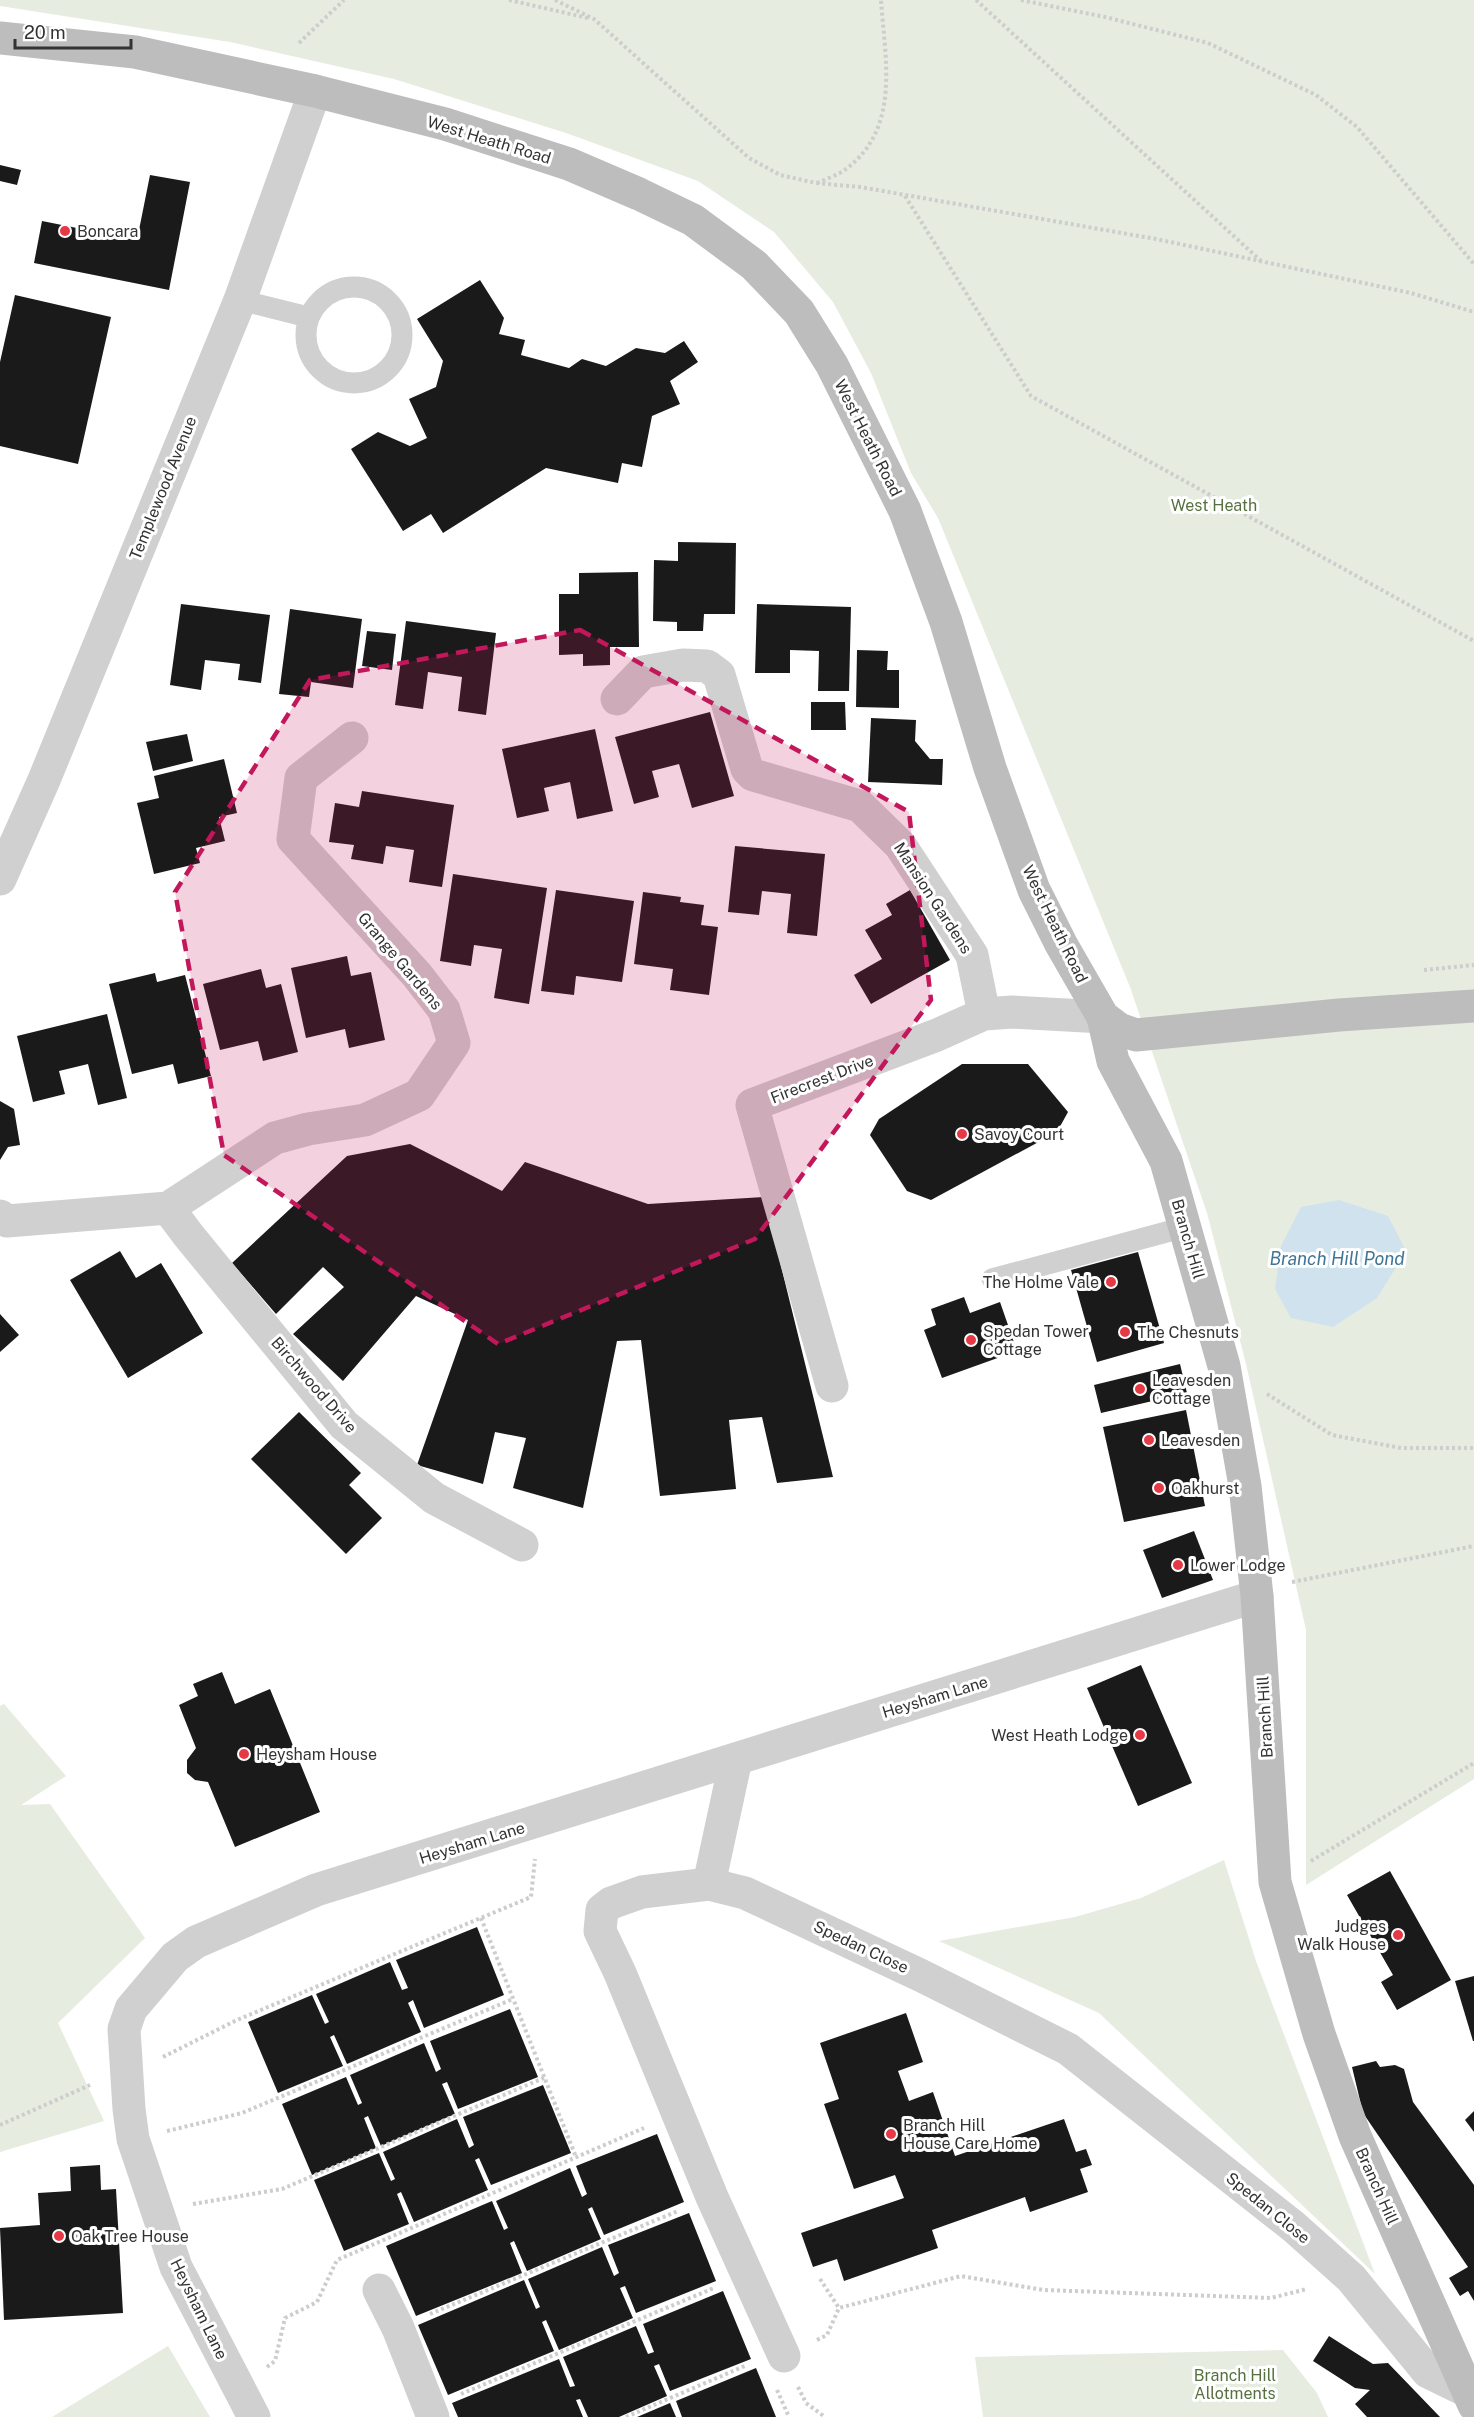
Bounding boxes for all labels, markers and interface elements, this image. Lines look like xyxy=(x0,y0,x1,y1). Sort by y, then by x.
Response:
scale bar xyxy=(15,12,130,50)
text: 20 m xyxy=(24,22,66,43)
street label: West Heath Road xyxy=(425,112,553,168)
place label: Boncara xyxy=(77,222,138,241)
marker: Boncara xyxy=(58,224,72,238)
street label: West Heath Road xyxy=(830,376,906,500)
street label: Templewood Avenue xyxy=(126,414,200,562)
park label: West Heath xyxy=(1171,496,1257,515)
street label: Mansion Gardens xyxy=(890,839,976,957)
street label: West Heath Road xyxy=(1018,862,1092,986)
street label: Grange Gardens xyxy=(354,909,446,1013)
street label: Firecrest Drive xyxy=(768,1051,876,1107)
place label: Savoy Court xyxy=(974,1125,1064,1144)
marker: Savoy Court xyxy=(955,1127,969,1141)
street label: Branch Hill xyxy=(1168,1197,1209,1281)
water label: Branch Hill Pond xyxy=(1269,1248,1405,1269)
place label: The Holme Vale xyxy=(983,1273,1099,1292)
marker: The Holme Vale xyxy=(1104,1275,1118,1289)
place label: Spedan Tower Cottage xyxy=(983,1322,1089,1359)
place label: The Chesnuts xyxy=(1137,1323,1239,1342)
marker: The Chesnuts xyxy=(1118,1325,1132,1339)
street label: Birchwood Drive xyxy=(267,1333,361,1437)
marker: Spedan Tower Cottage xyxy=(964,1333,978,1347)
place label: Leavesden Cottage xyxy=(1152,1371,1231,1408)
marker: Leavesden Cottage xyxy=(1133,1382,1147,1396)
place label: Leavesden xyxy=(1161,1431,1240,1450)
marker: Leavesden xyxy=(1142,1433,1156,1447)
place label: Oakhurst xyxy=(1171,1479,1239,1498)
marker: Oakhurst xyxy=(1152,1481,1166,1495)
place label: Lower Lodge xyxy=(1190,1556,1286,1575)
marker: Lower Lodge xyxy=(1171,1558,1185,1572)
street label: Heysham Lane xyxy=(880,1672,990,1722)
street label: Branch Hill xyxy=(1253,1675,1277,1759)
place label: West Heath Lodge xyxy=(991,1726,1128,1745)
marker: West Heath Lodge xyxy=(1133,1728,1147,1742)
place label: Heysham House xyxy=(256,1745,377,1764)
marker: Heysham House xyxy=(237,1747,251,1761)
street label: Heysham Lane xyxy=(417,1818,527,1868)
street label: Spedan Close xyxy=(811,1917,911,1977)
place label: Judges Walk House xyxy=(1297,1917,1386,1954)
marker: Judges Walk House xyxy=(1391,1928,1405,1942)
place label: Branch Hill House Care Home xyxy=(903,2116,1037,2153)
marker: Branch Hill House Care Home xyxy=(884,2127,898,2141)
street label: Branch Hill xyxy=(1352,2145,1402,2228)
street label: Spedan Close xyxy=(1222,2168,1314,2248)
place label: Oak Tree House xyxy=(71,2227,189,2246)
marker: Oak Tree House xyxy=(52,2229,66,2243)
street label: Heysham Lane xyxy=(166,2256,232,2362)
park label: Branch Hill Allotments xyxy=(1194,2366,1276,2403)

